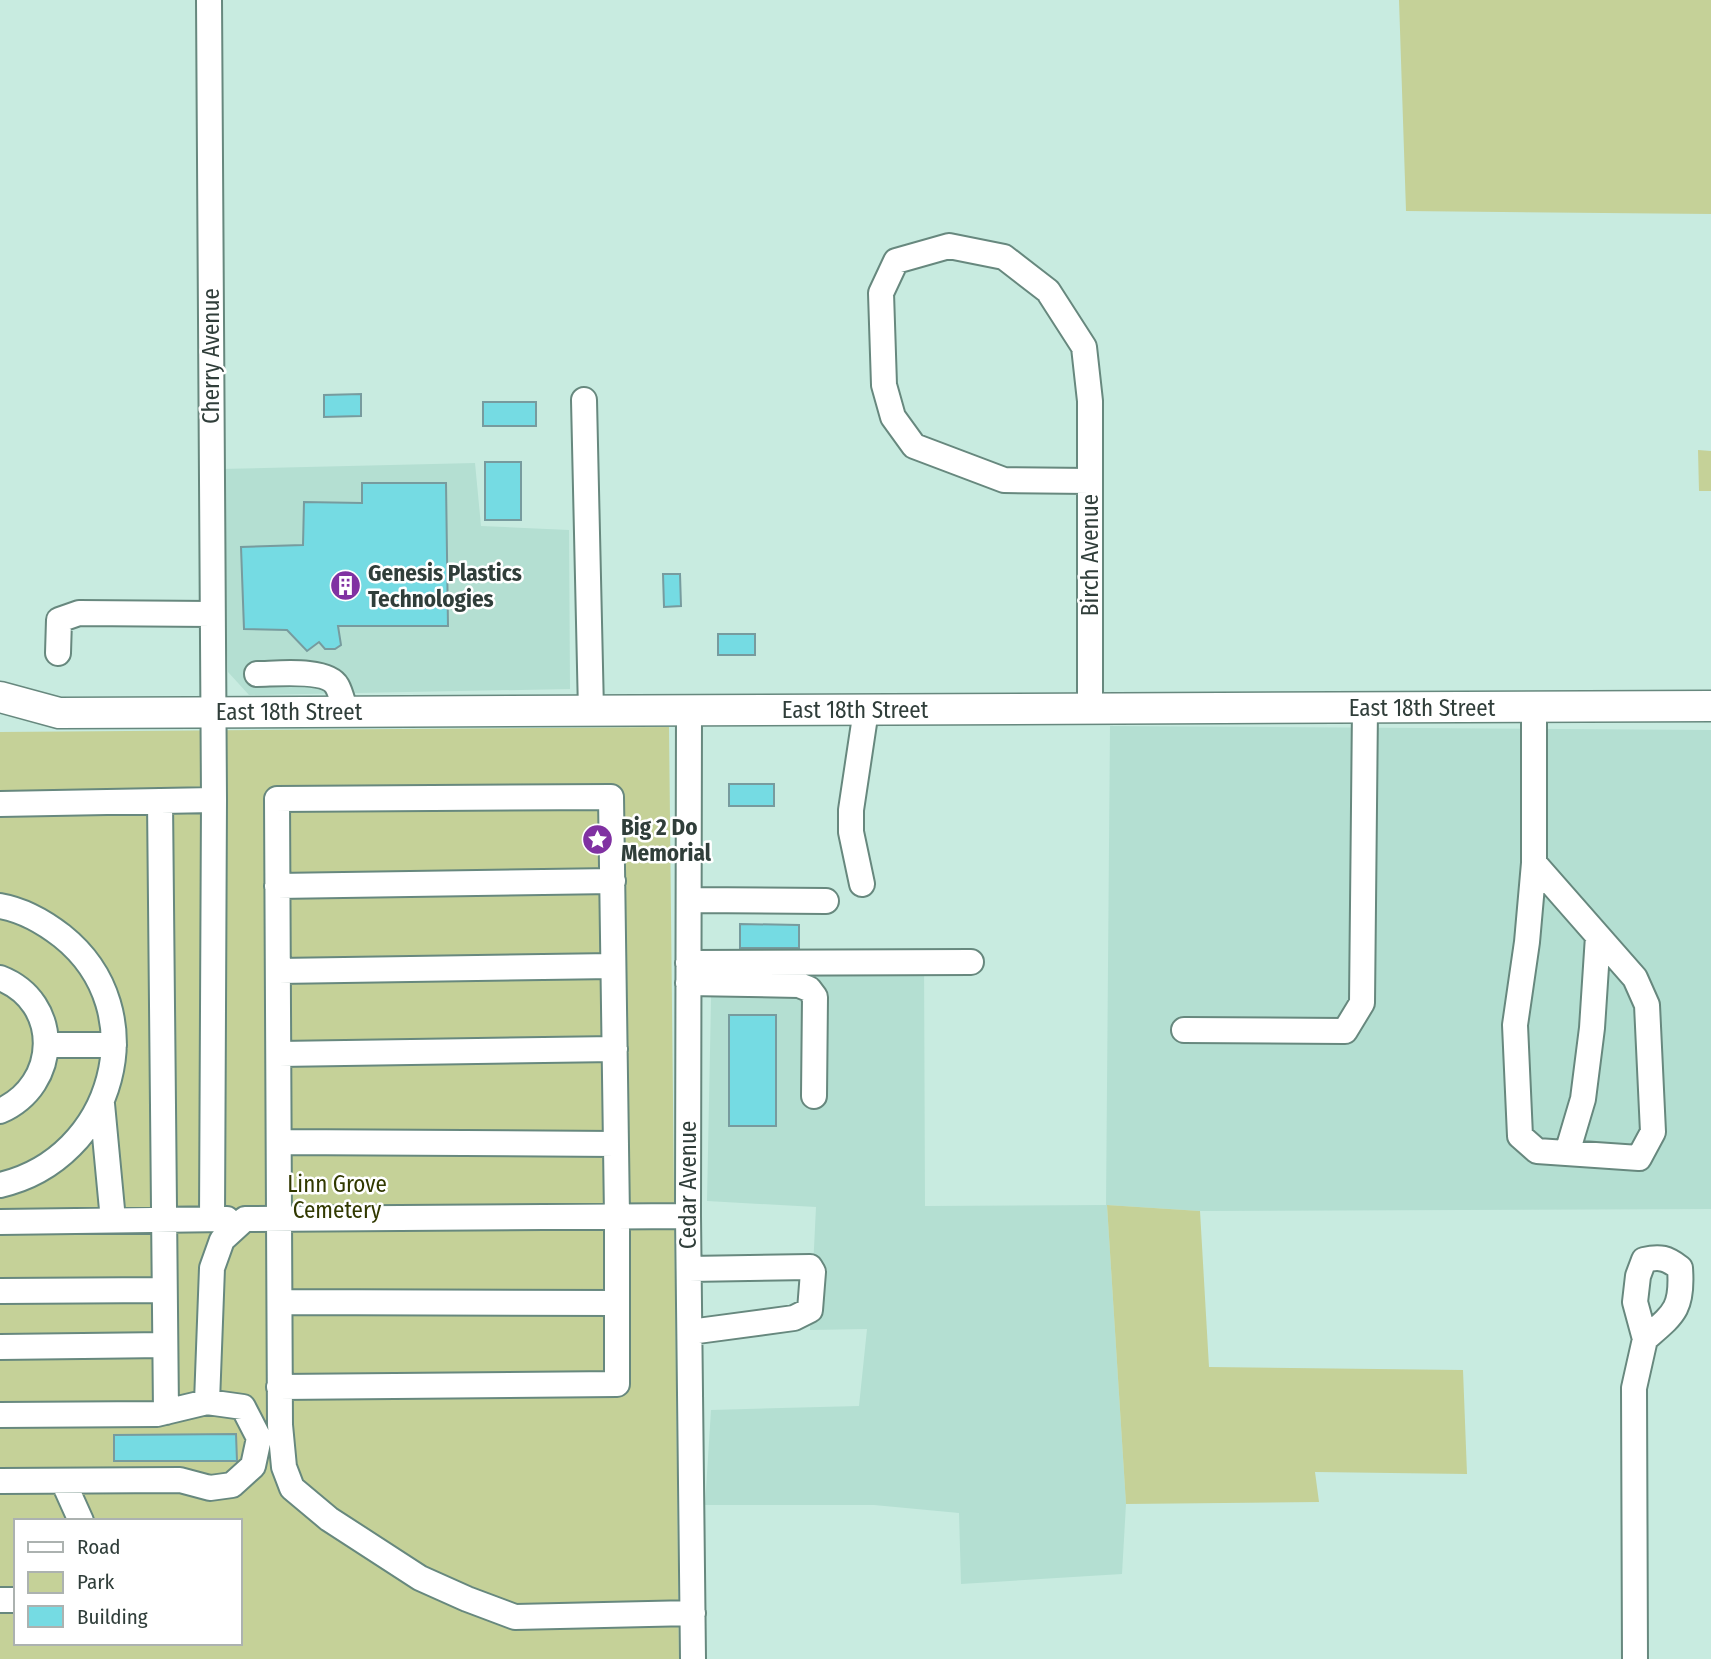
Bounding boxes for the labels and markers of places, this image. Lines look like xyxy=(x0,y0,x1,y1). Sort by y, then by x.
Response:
place label: Genesis Plastics Technologies xyxy=(368,559,522,613)
building icon: Genesis Plastics Technologies xyxy=(328,569,362,603)
place label: Big 2 Do Memorial xyxy=(621,813,712,867)
place icon: Big 2 Do Memorial xyxy=(581,823,615,857)

